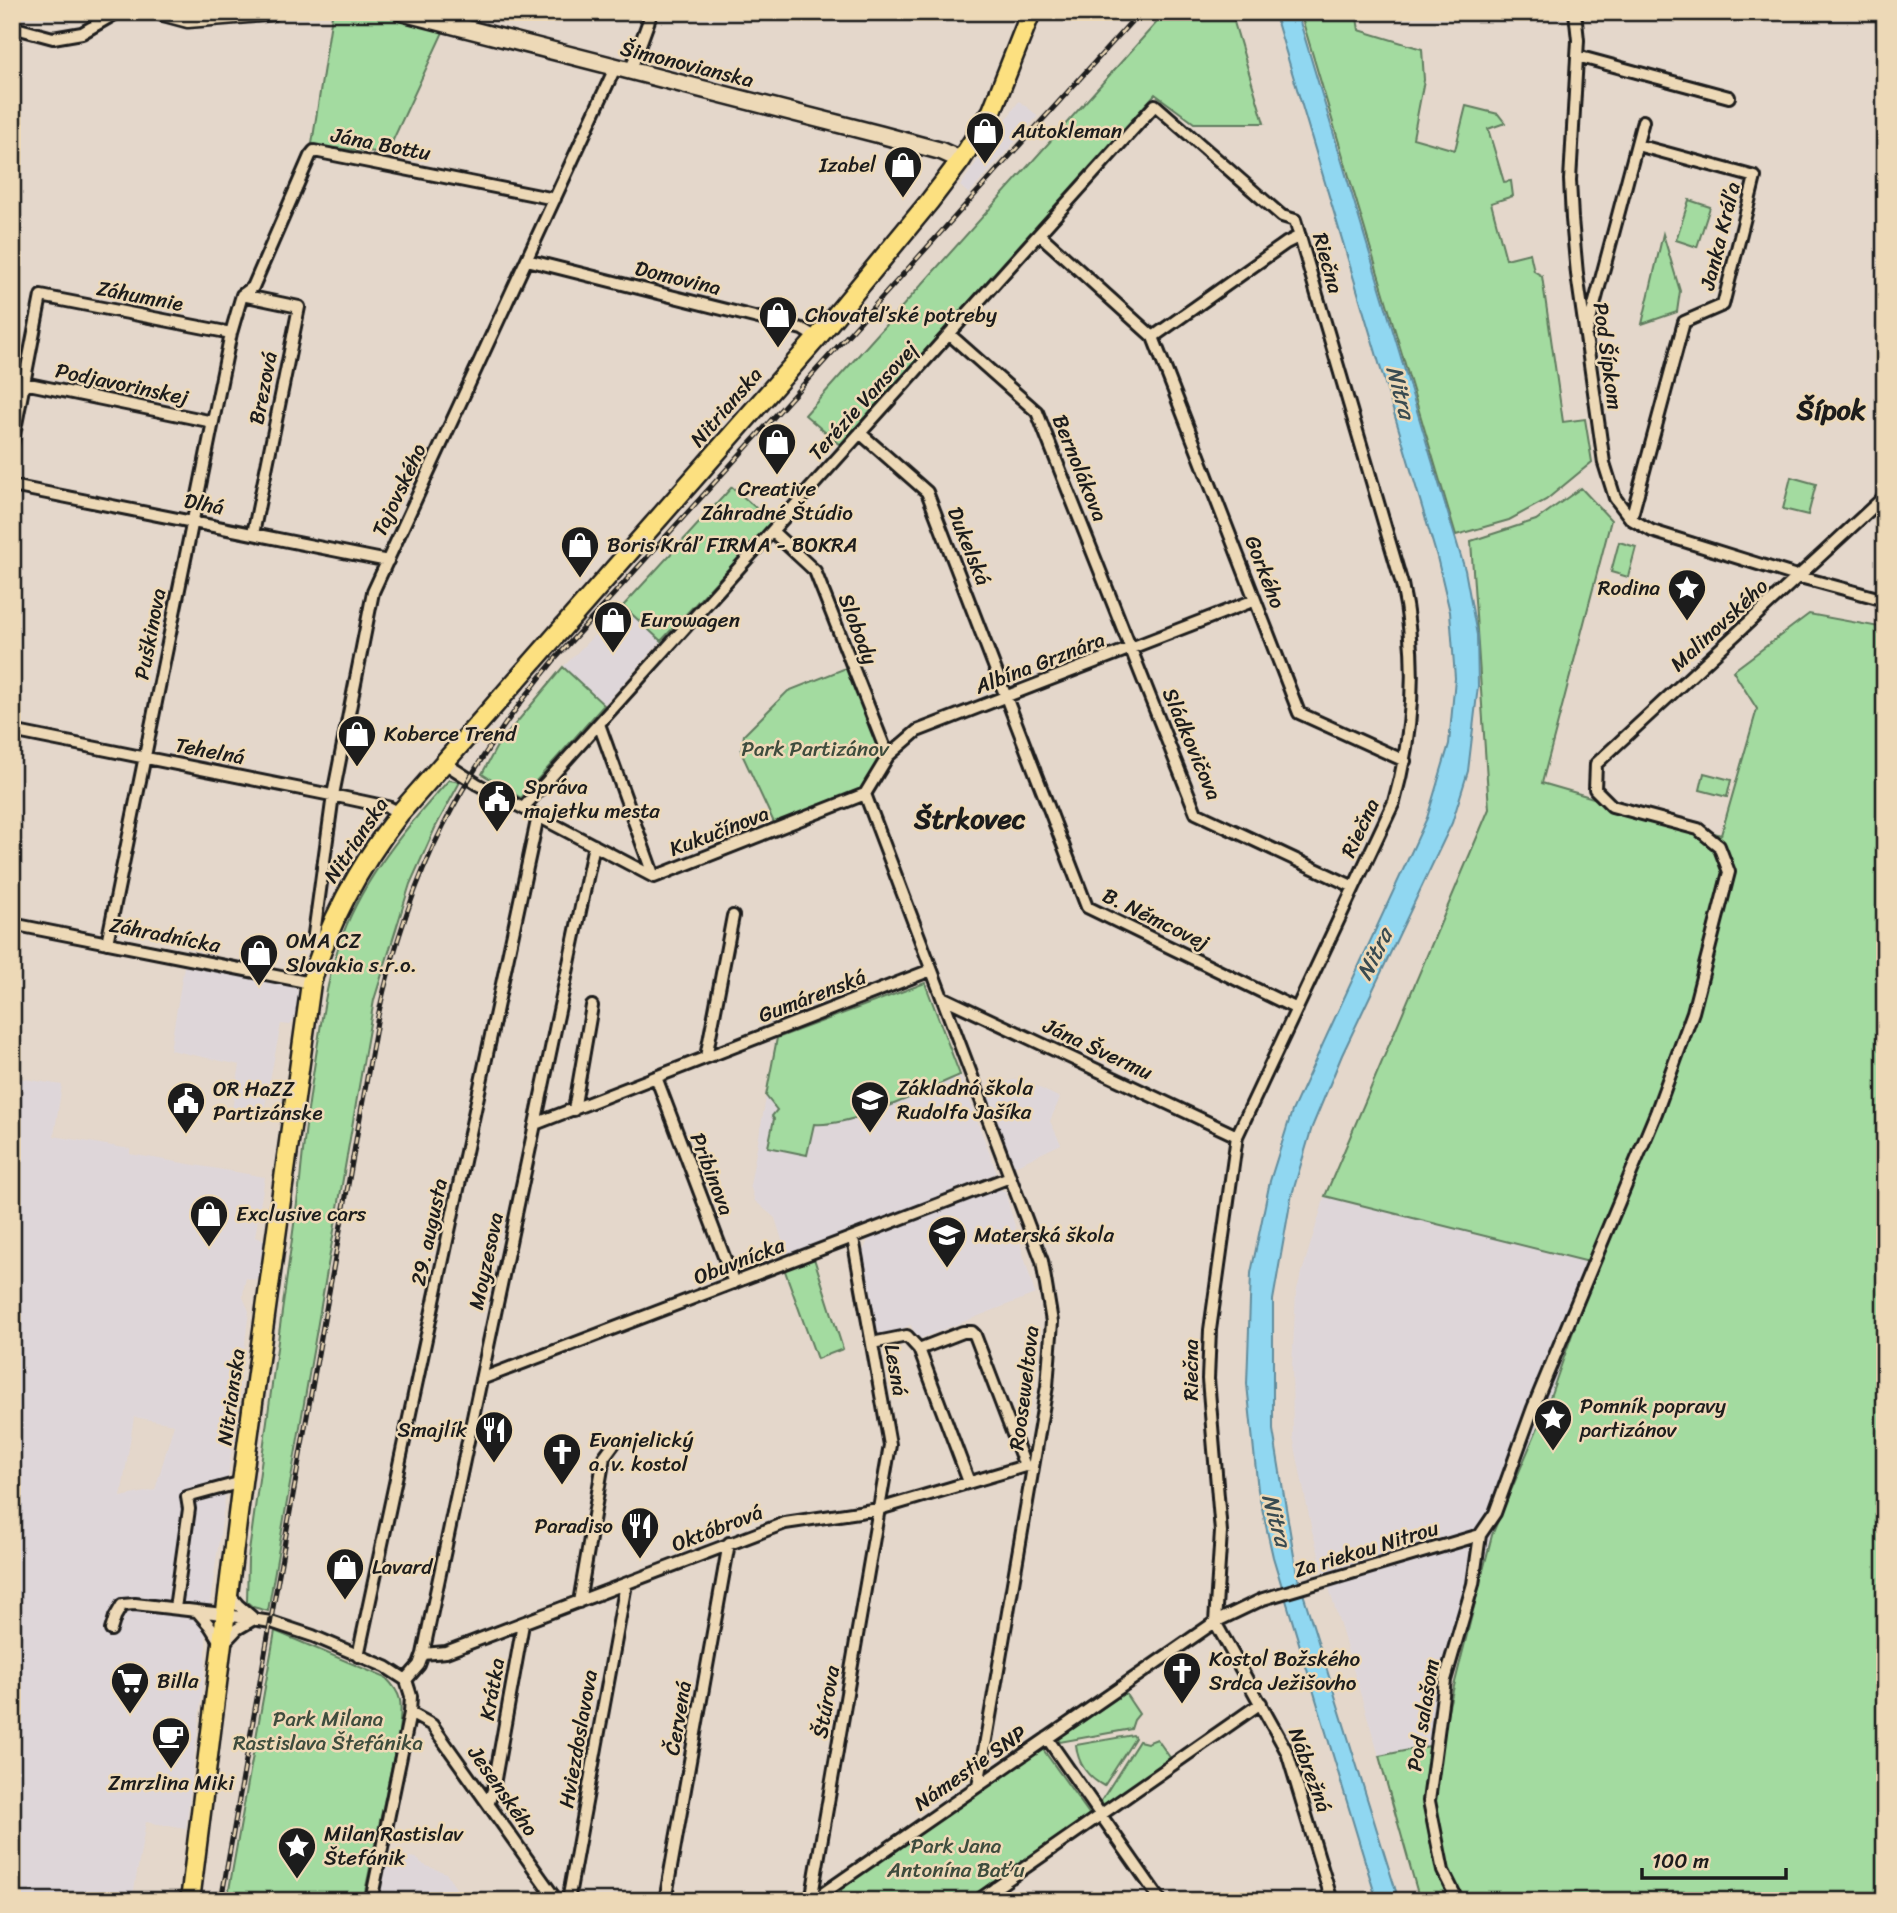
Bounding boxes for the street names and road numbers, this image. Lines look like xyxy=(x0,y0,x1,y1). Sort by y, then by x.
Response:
street label: Šimonovianska xyxy=(616,29,758,99)
street label: Jána Bottu xyxy=(327,116,434,172)
street label: Janka Kráľa xyxy=(1688,178,1752,295)
street label: Riečna xyxy=(1301,228,1355,298)
street label: Domovina xyxy=(631,249,726,307)
street label: Záhumnie xyxy=(93,269,187,323)
street label: Pod Šípkom xyxy=(1582,300,1634,412)
street label: Terézie Vansovej xyxy=(798,332,928,470)
street label: Brezová xyxy=(237,348,289,428)
street label: Podjavorinskej xyxy=(52,351,192,417)
street label: Nitrianska xyxy=(680,358,773,456)
street label: Bernolákova xyxy=(1041,408,1119,528)
street label: Tajovského xyxy=(361,437,437,543)
street label: Dlhá xyxy=(181,482,228,527)
street label: Dukelská xyxy=(936,501,1002,592)
street label: Gorkého xyxy=(1234,530,1296,615)
street label: Malinovského xyxy=(1661,569,1778,681)
street label: Puškinova xyxy=(123,584,178,683)
street label: Slobody xyxy=(827,588,889,670)
street label: Albína Grznára xyxy=(968,621,1111,706)
street label: Sládkovičova xyxy=(1151,682,1233,807)
street label: Tehelná xyxy=(172,726,249,776)
street label: Nitrianska xyxy=(313,789,399,891)
street label: Riečna xyxy=(1330,792,1390,864)
street label: Kukučínova xyxy=(663,794,775,868)
street label: B. Němcovej xyxy=(1096,877,1216,961)
street label: Záhradnícka xyxy=(106,906,224,964)
street label: Gumárenská xyxy=(752,958,872,1034)
street label: Jána Švermu xyxy=(1036,1007,1159,1091)
street label: Pribinova xyxy=(679,1127,745,1221)
street label: 29. augusta xyxy=(399,1174,459,1289)
street label: Moyzesova xyxy=(457,1208,515,1313)
street label: Obuvnícka xyxy=(688,1226,791,1296)
street label: Rooseweltova xyxy=(998,1323,1051,1453)
street label: Riečna xyxy=(1172,1339,1210,1401)
street label: Lesná xyxy=(873,1341,919,1399)
street label: Nitrianska xyxy=(205,1346,257,1448)
street label: Októbrová xyxy=(666,1493,769,1563)
street label: Za riekou Nitrou xyxy=(1289,1509,1444,1589)
street label: Krátka xyxy=(468,1654,516,1723)
street label: Pod salašom xyxy=(1395,1656,1451,1774)
street label: Štúrova xyxy=(801,1662,851,1741)
street label: Hviezdoslavova xyxy=(547,1667,609,1811)
street label: Červená xyxy=(653,1677,703,1758)
street label: Námestie SNP xyxy=(905,1715,1035,1821)
street label: Nábrežná xyxy=(1277,1722,1343,1818)
street label: Jesenského xyxy=(457,1737,548,1845)

